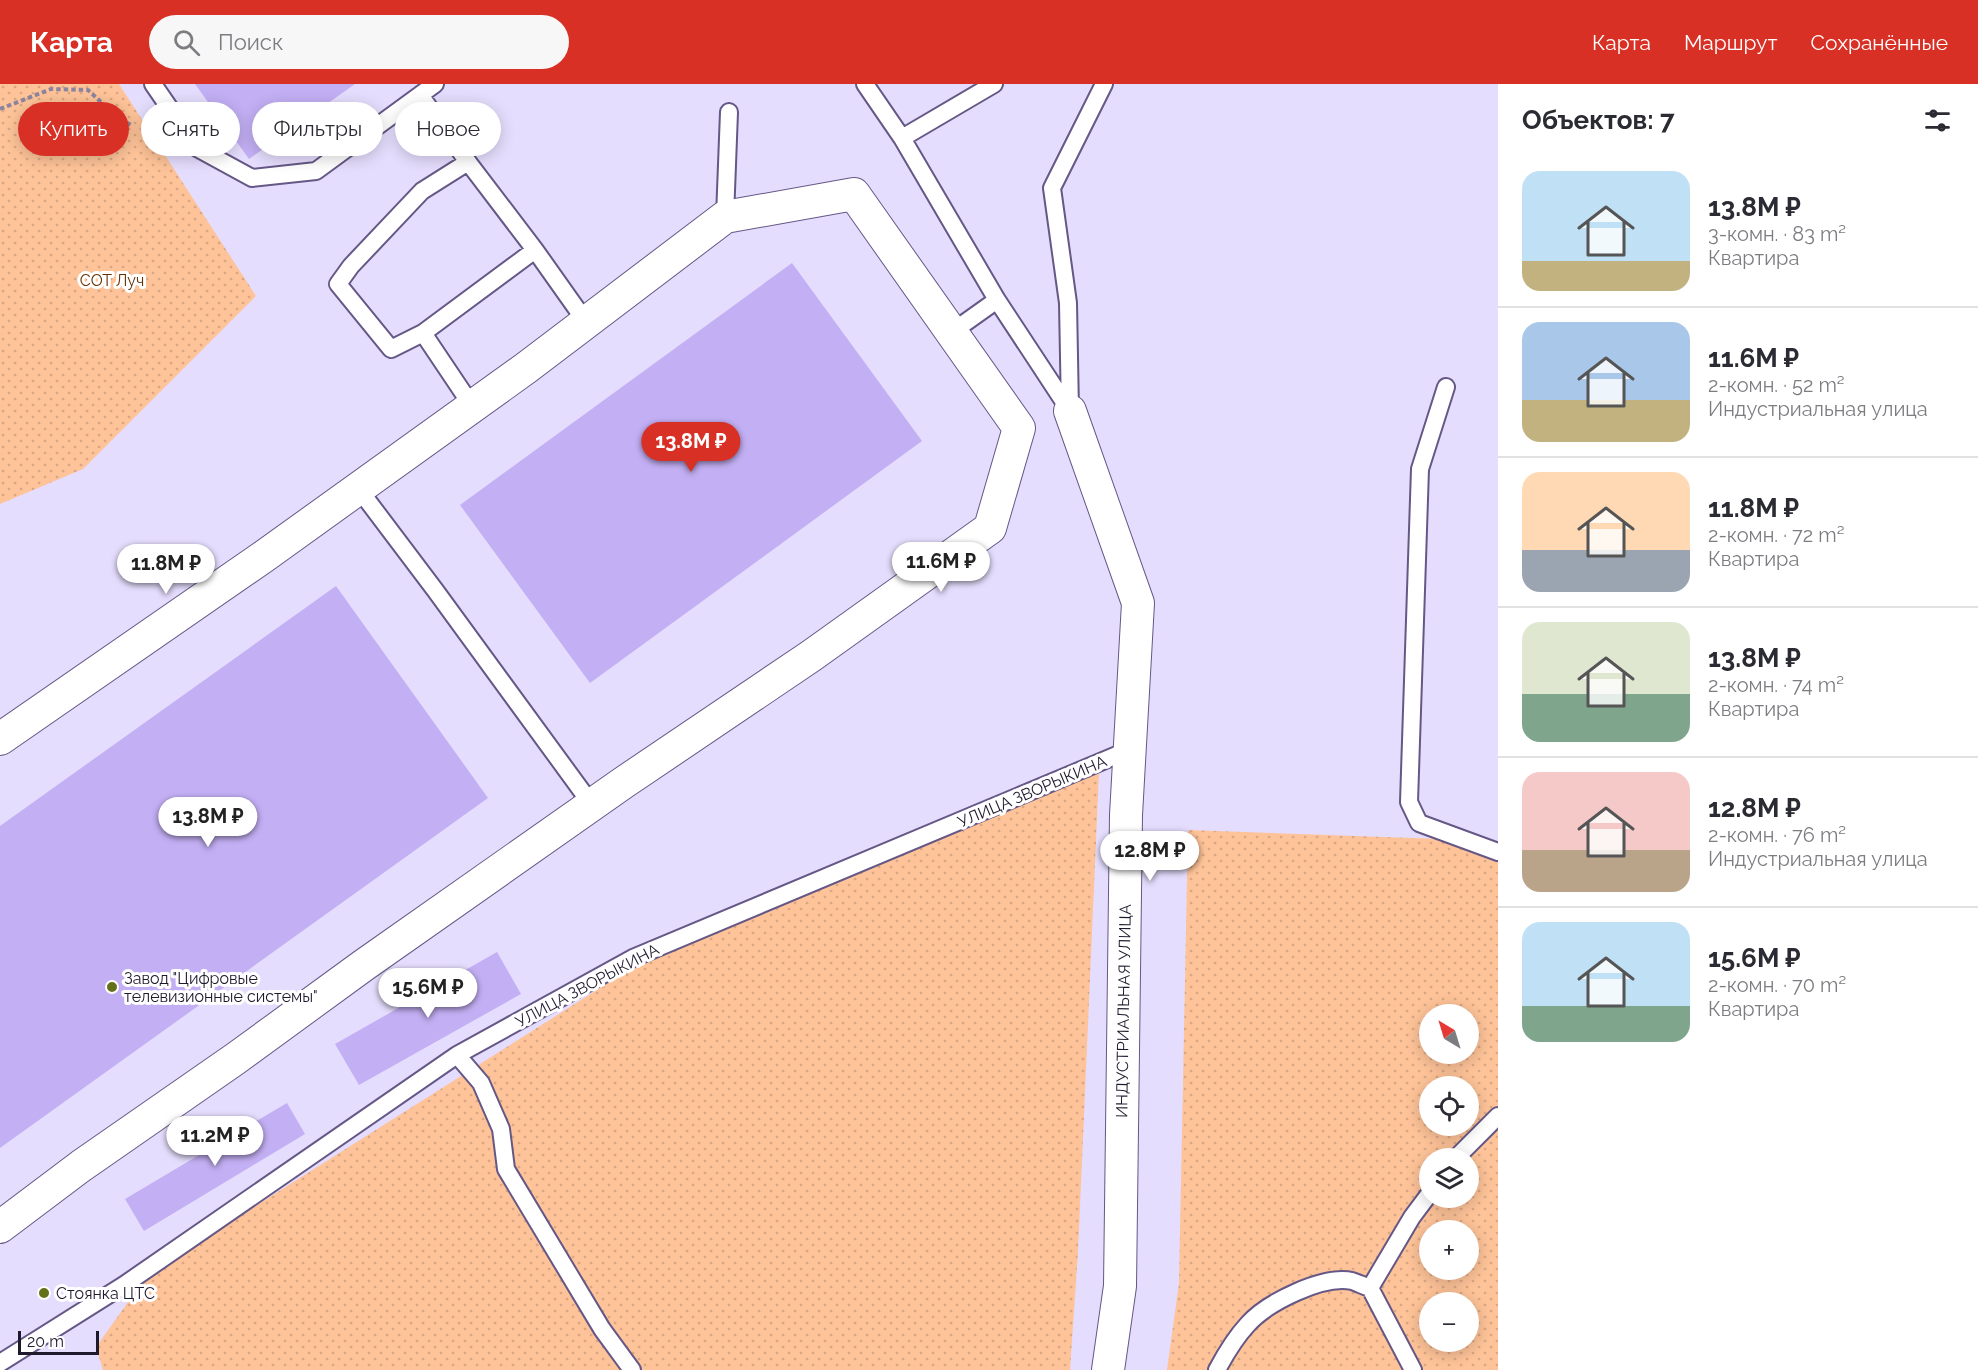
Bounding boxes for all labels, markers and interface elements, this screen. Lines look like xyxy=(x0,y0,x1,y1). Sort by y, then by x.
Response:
search box xyxy=(149,15,569,69)
text: Карта xyxy=(30,26,113,59)
icon: search xyxy=(170,26,203,59)
text: Поиск xyxy=(218,29,283,55)
text: Карта xyxy=(1592,30,1651,55)
text: Маршрут xyxy=(1684,30,1777,55)
text: Сохранённые xyxy=(1810,30,1948,55)
chip: Купить xyxy=(18,102,129,156)
chip: Снять xyxy=(141,102,240,156)
chip: Фильтры xyxy=(252,102,383,156)
chip: Новое xyxy=(395,102,501,156)
icon: filters xyxy=(1921,104,1954,137)
text: Объектов: 7 xyxy=(1522,105,1675,135)
text: 13.8M ₽ xyxy=(1708,192,1801,222)
icon: home xyxy=(1570,195,1642,267)
text: 3-комн. · 83 m² xyxy=(1708,222,1846,246)
text: Квартира xyxy=(1708,246,1799,270)
park label: СОТ Луч xyxy=(80,271,144,290)
text: 11.6M ₽ xyxy=(1708,343,1799,373)
icon: home xyxy=(1570,346,1642,418)
text: 2-комн. · 52 m² xyxy=(1708,373,1845,397)
text: Индустриальная улица xyxy=(1708,397,1928,421)
pin: 13.8M ₽ xyxy=(636,422,746,473)
text: 13.8M ₽ xyxy=(655,429,727,453)
text: 11.8M ₽ xyxy=(1708,493,1799,523)
icon: home xyxy=(1570,496,1642,568)
text: 2-комн. · 72 m² xyxy=(1708,523,1844,547)
pin: 11.6M ₽ xyxy=(886,542,996,593)
pin: 11.8M ₽ xyxy=(111,544,221,595)
text: Квартира xyxy=(1708,547,1799,571)
text: 11.6M ₽ xyxy=(906,549,976,573)
text: 11.8M ₽ xyxy=(131,551,201,575)
text: 13.8M ₽ xyxy=(1708,643,1801,673)
icon: home xyxy=(1570,646,1642,718)
text: 2-комн. · 74 m² xyxy=(1708,673,1844,697)
text: Квартира xyxy=(1708,697,1799,721)
street label: УЛИЦА ЗВОРЫКИНА xyxy=(955,751,1110,831)
text: 12.8M ₽ xyxy=(1708,793,1801,823)
icon: home xyxy=(1570,796,1642,868)
pin: 13.8M ₽ xyxy=(153,797,263,848)
text: 13.8M ₽ xyxy=(172,804,244,828)
text: 2-комн. · 76 m² xyxy=(1708,823,1846,847)
pin: 12.8M ₽ xyxy=(1095,831,1205,882)
text: 12.8M ₽ xyxy=(1114,838,1186,862)
text: Индустриальная улица xyxy=(1708,847,1928,871)
street label: ИНДУСТРИАЛЬНАЯ УЛИЦА xyxy=(1112,904,1135,1118)
street label: УЛИЦА ЗВОРЫКИНА xyxy=(512,939,662,1031)
text: 15.6M ₽ xyxy=(1708,943,1801,973)
icon: home xyxy=(1570,946,1642,1018)
pin: 15.6M ₽ xyxy=(373,968,483,1019)
place label: Завод "Цифровые телевизионные системы" xyxy=(124,969,318,1006)
text: 2-комн. · 70 m² xyxy=(1708,973,1846,997)
text: 15.6M ₽ xyxy=(392,975,464,999)
marker: Завод "Цифровые телевизионные системы" xyxy=(105,980,119,994)
text: Квартира xyxy=(1708,997,1799,1021)
north arrow xyxy=(1419,1004,1479,1064)
map controls xyxy=(1419,1004,1479,1352)
button: locate xyxy=(1419,1076,1479,1136)
pin: 11.2M ₽ xyxy=(160,1116,270,1167)
text: 11.2M ₽ xyxy=(180,1123,250,1147)
button: layers xyxy=(1419,1148,1479,1208)
button: + xyxy=(1419,1220,1479,1280)
place label: Стоянка ЦТС xyxy=(56,1284,155,1303)
marker: Стоянка ЦТС xyxy=(37,1286,51,1300)
button: − xyxy=(1419,1292,1479,1352)
scale bar xyxy=(18,1328,99,1356)
text: 20 m xyxy=(27,1332,64,1351)

